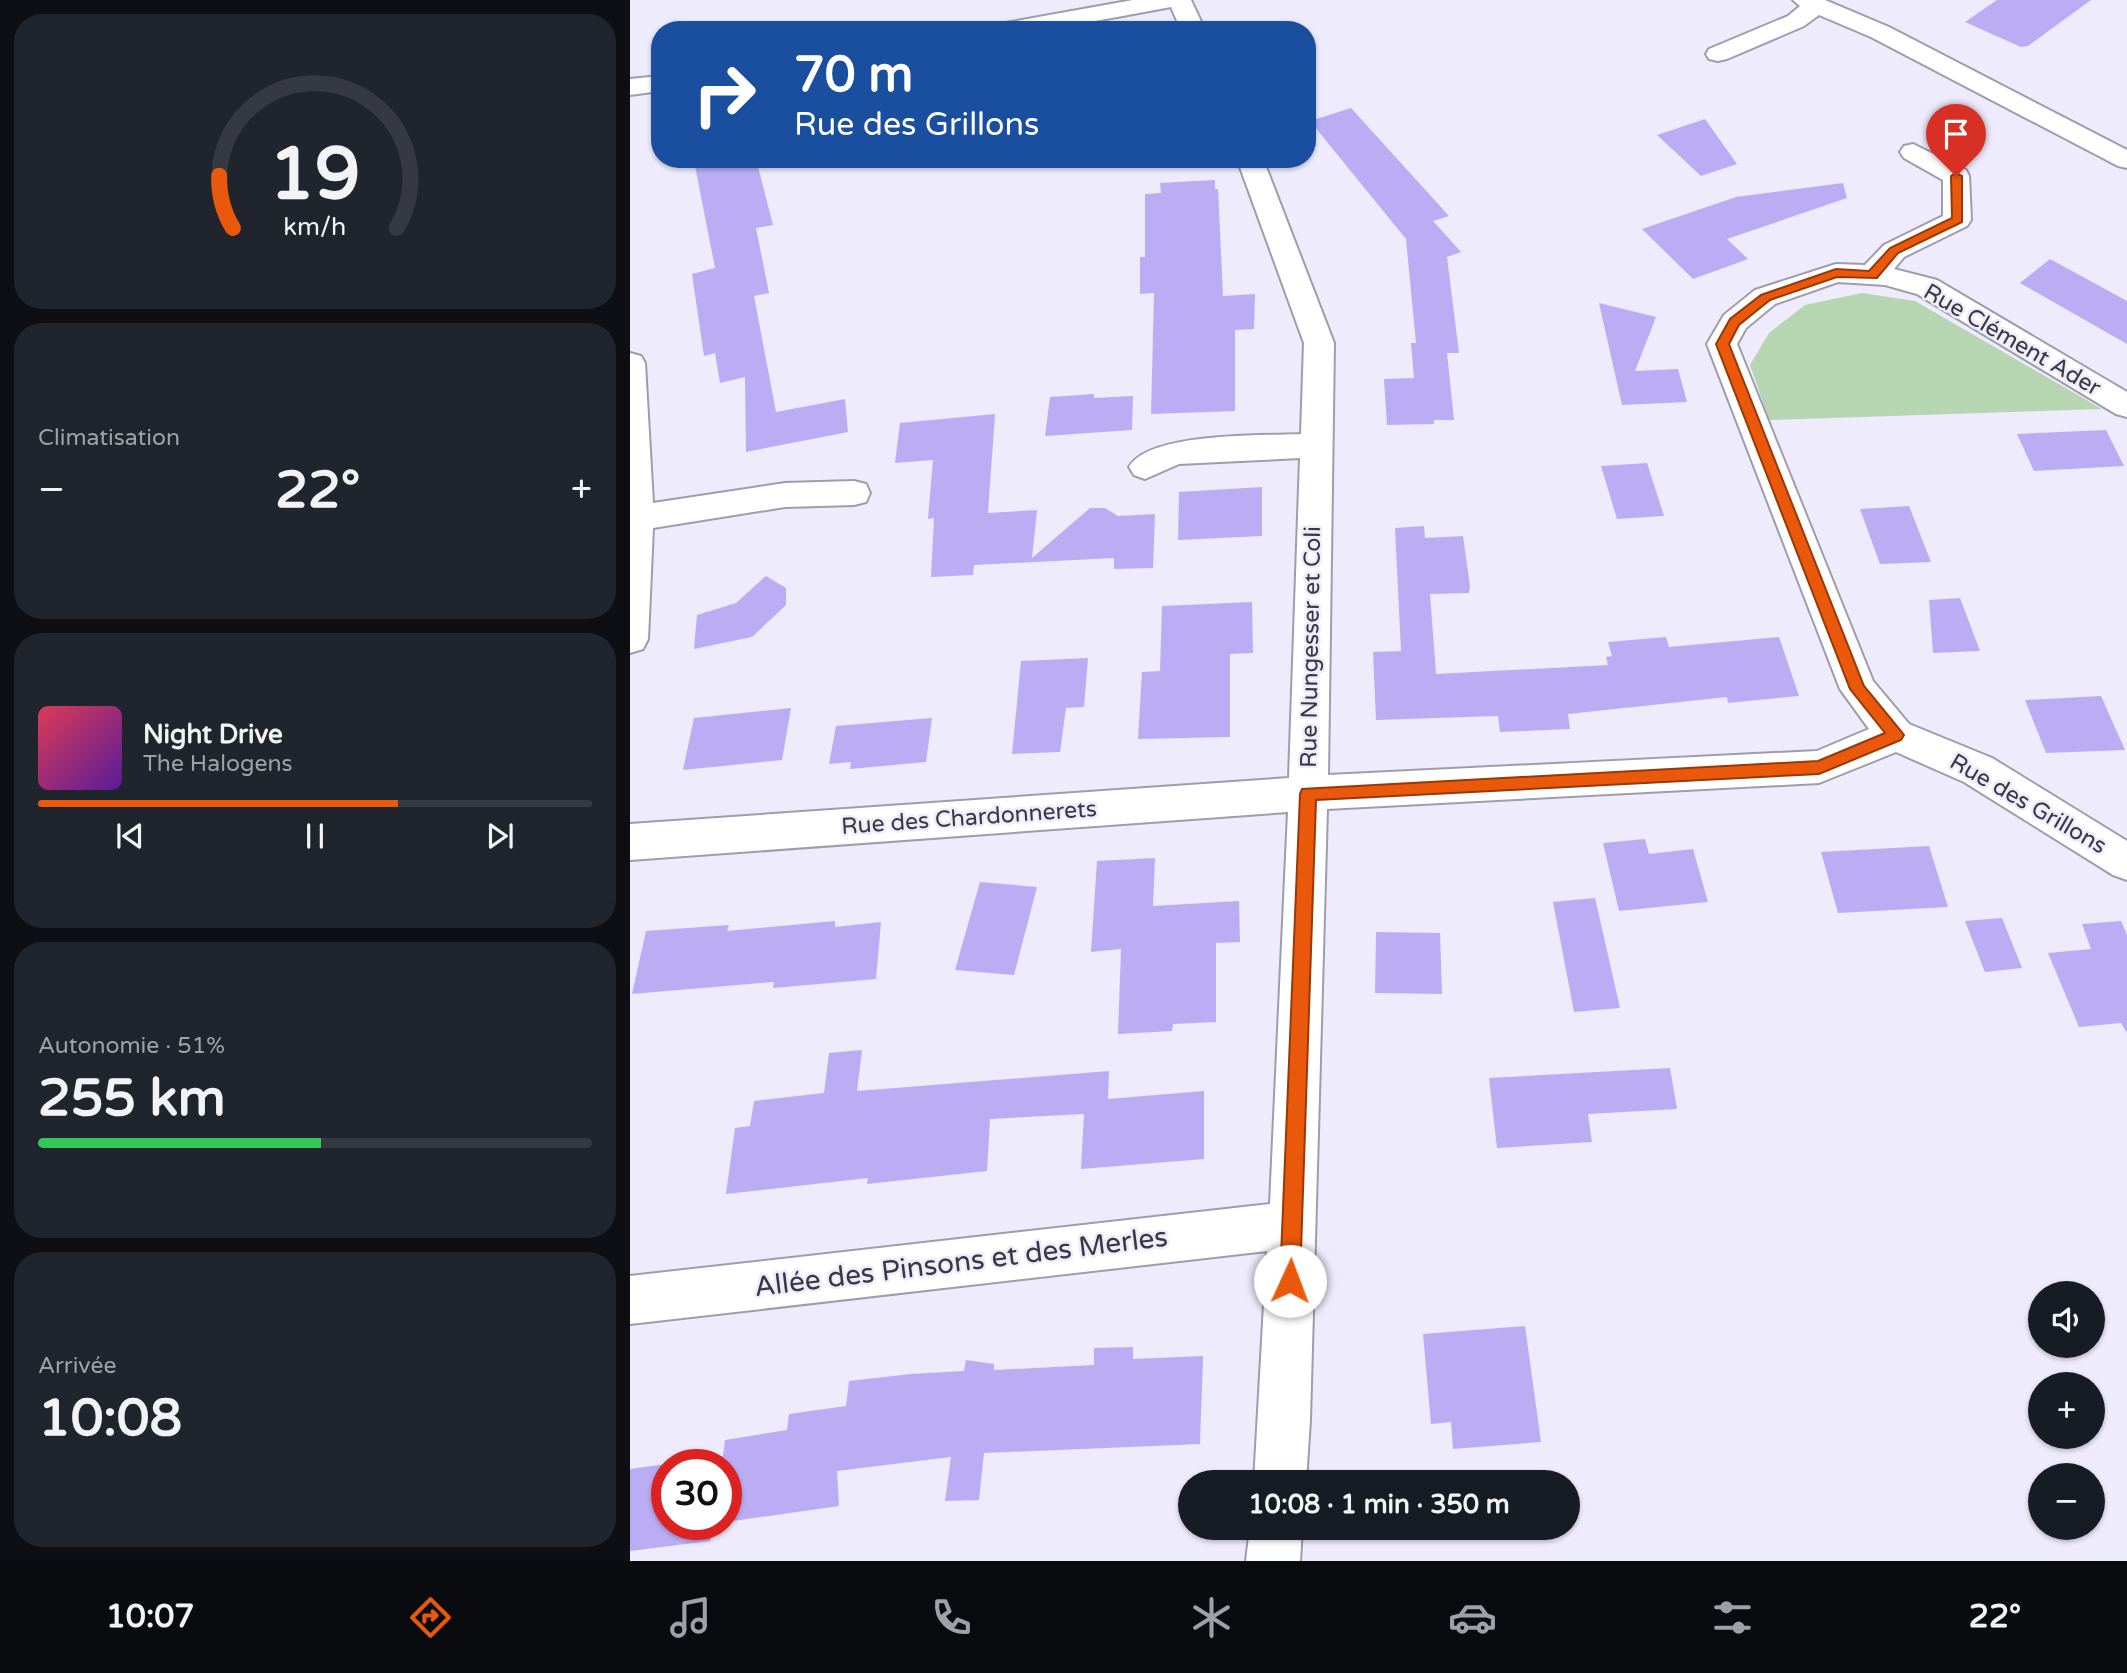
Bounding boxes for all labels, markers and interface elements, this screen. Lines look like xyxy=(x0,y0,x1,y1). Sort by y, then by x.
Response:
text: 70 m xyxy=(794,46,913,105)
icon: right xyxy=(679,49,770,140)
pin xyxy=(1926,104,1986,176)
text: Rue des Grillons xyxy=(794,106,1039,144)
icon: arrive xyxy=(1937,115,1975,153)
text: 19 xyxy=(269,131,361,219)
text: km/h xyxy=(284,212,346,242)
street label: Rue Clément Ader xyxy=(1918,278,2106,402)
text: Climatisation xyxy=(38,424,180,452)
text: 22° xyxy=(275,459,360,522)
text: − xyxy=(38,467,65,513)
text: + xyxy=(571,467,592,513)
street label: Rue Nungesser et Coli xyxy=(1295,526,1327,768)
text: Night Drive xyxy=(143,719,283,750)
street label: Rue des Grillons xyxy=(1945,748,2111,860)
text: The Halogens xyxy=(143,750,292,778)
street label: Rue des Chardonnerets xyxy=(840,795,1098,841)
icon: previous xyxy=(111,817,149,855)
icon: pause xyxy=(296,817,334,855)
icon: next xyxy=(481,817,519,855)
text: Autonomie · 51% xyxy=(38,1032,225,1060)
text: 255 km xyxy=(38,1067,226,1130)
street label: Allée des Pinsons et des Merles xyxy=(752,1220,1170,1304)
position arrow xyxy=(1253,1244,1327,1318)
map controls xyxy=(2028,1281,2105,1540)
button: sound xyxy=(2028,1281,2105,1358)
text: Arrivée xyxy=(38,1352,116,1380)
button: + xyxy=(2028,1372,2105,1449)
text: 10:08 xyxy=(38,1387,182,1450)
speed limit sign: 30 xyxy=(651,1449,742,1540)
button: − xyxy=(2028,1463,2105,1540)
text: 10:08 · 1 min · 350 m xyxy=(1248,1489,1510,1520)
icon: directions xyxy=(406,1593,455,1642)
icon: music xyxy=(666,1593,715,1642)
icon: phone xyxy=(927,1593,976,1642)
icon: climate xyxy=(1187,1593,1236,1642)
icon: car xyxy=(1448,1593,1497,1642)
icon: filters xyxy=(1708,1593,1757,1642)
text: 10:07 xyxy=(106,1598,194,1636)
text: 22° xyxy=(1969,1598,2021,1636)

